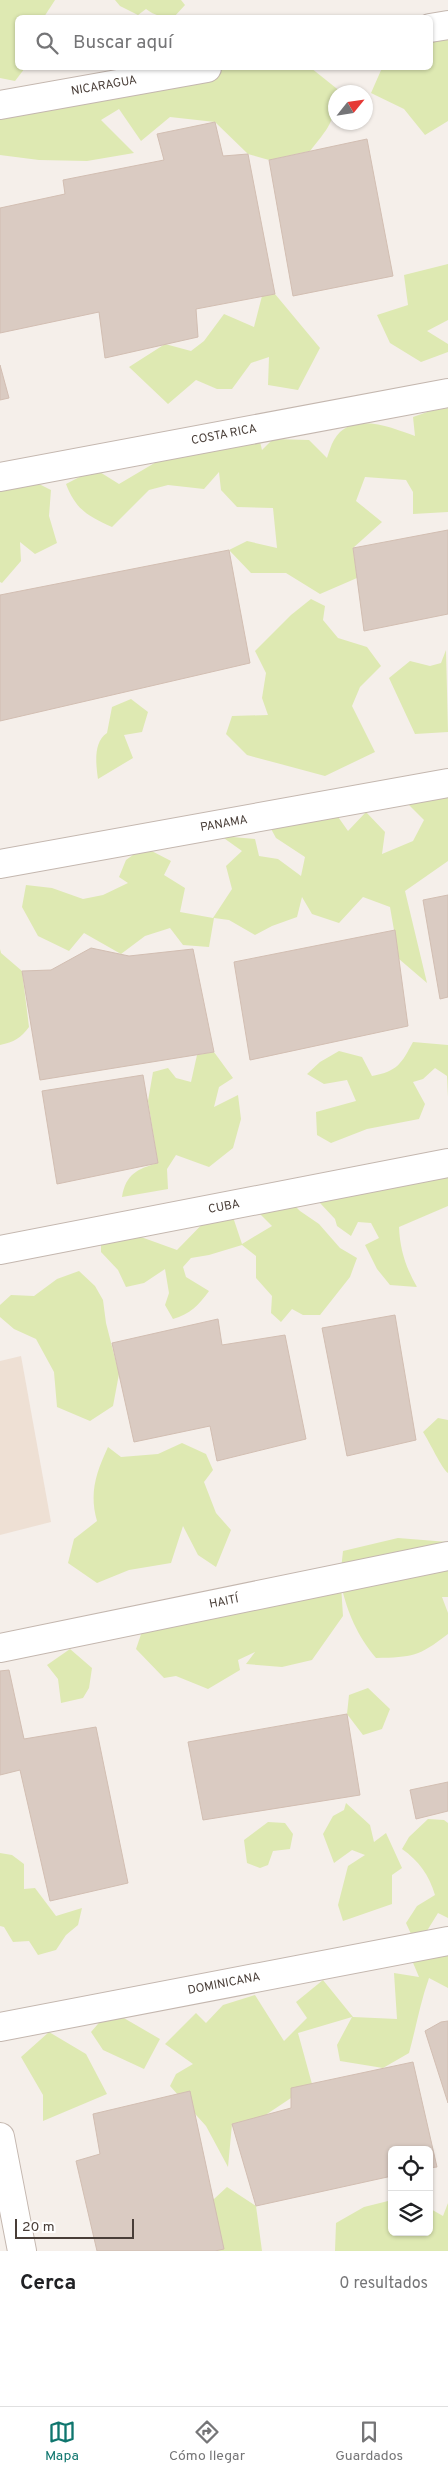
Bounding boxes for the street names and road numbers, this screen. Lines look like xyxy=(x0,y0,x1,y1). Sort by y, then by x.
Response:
street label: NICARAGUA xyxy=(70,72,138,100)
street label: COSTA RICA xyxy=(190,421,258,449)
street label: PANAMA xyxy=(199,812,249,836)
street label: CUBA xyxy=(207,1196,241,1218)
street label: HAITÍ xyxy=(208,1591,242,1613)
street label: DOMINICANA xyxy=(186,1969,262,1999)

